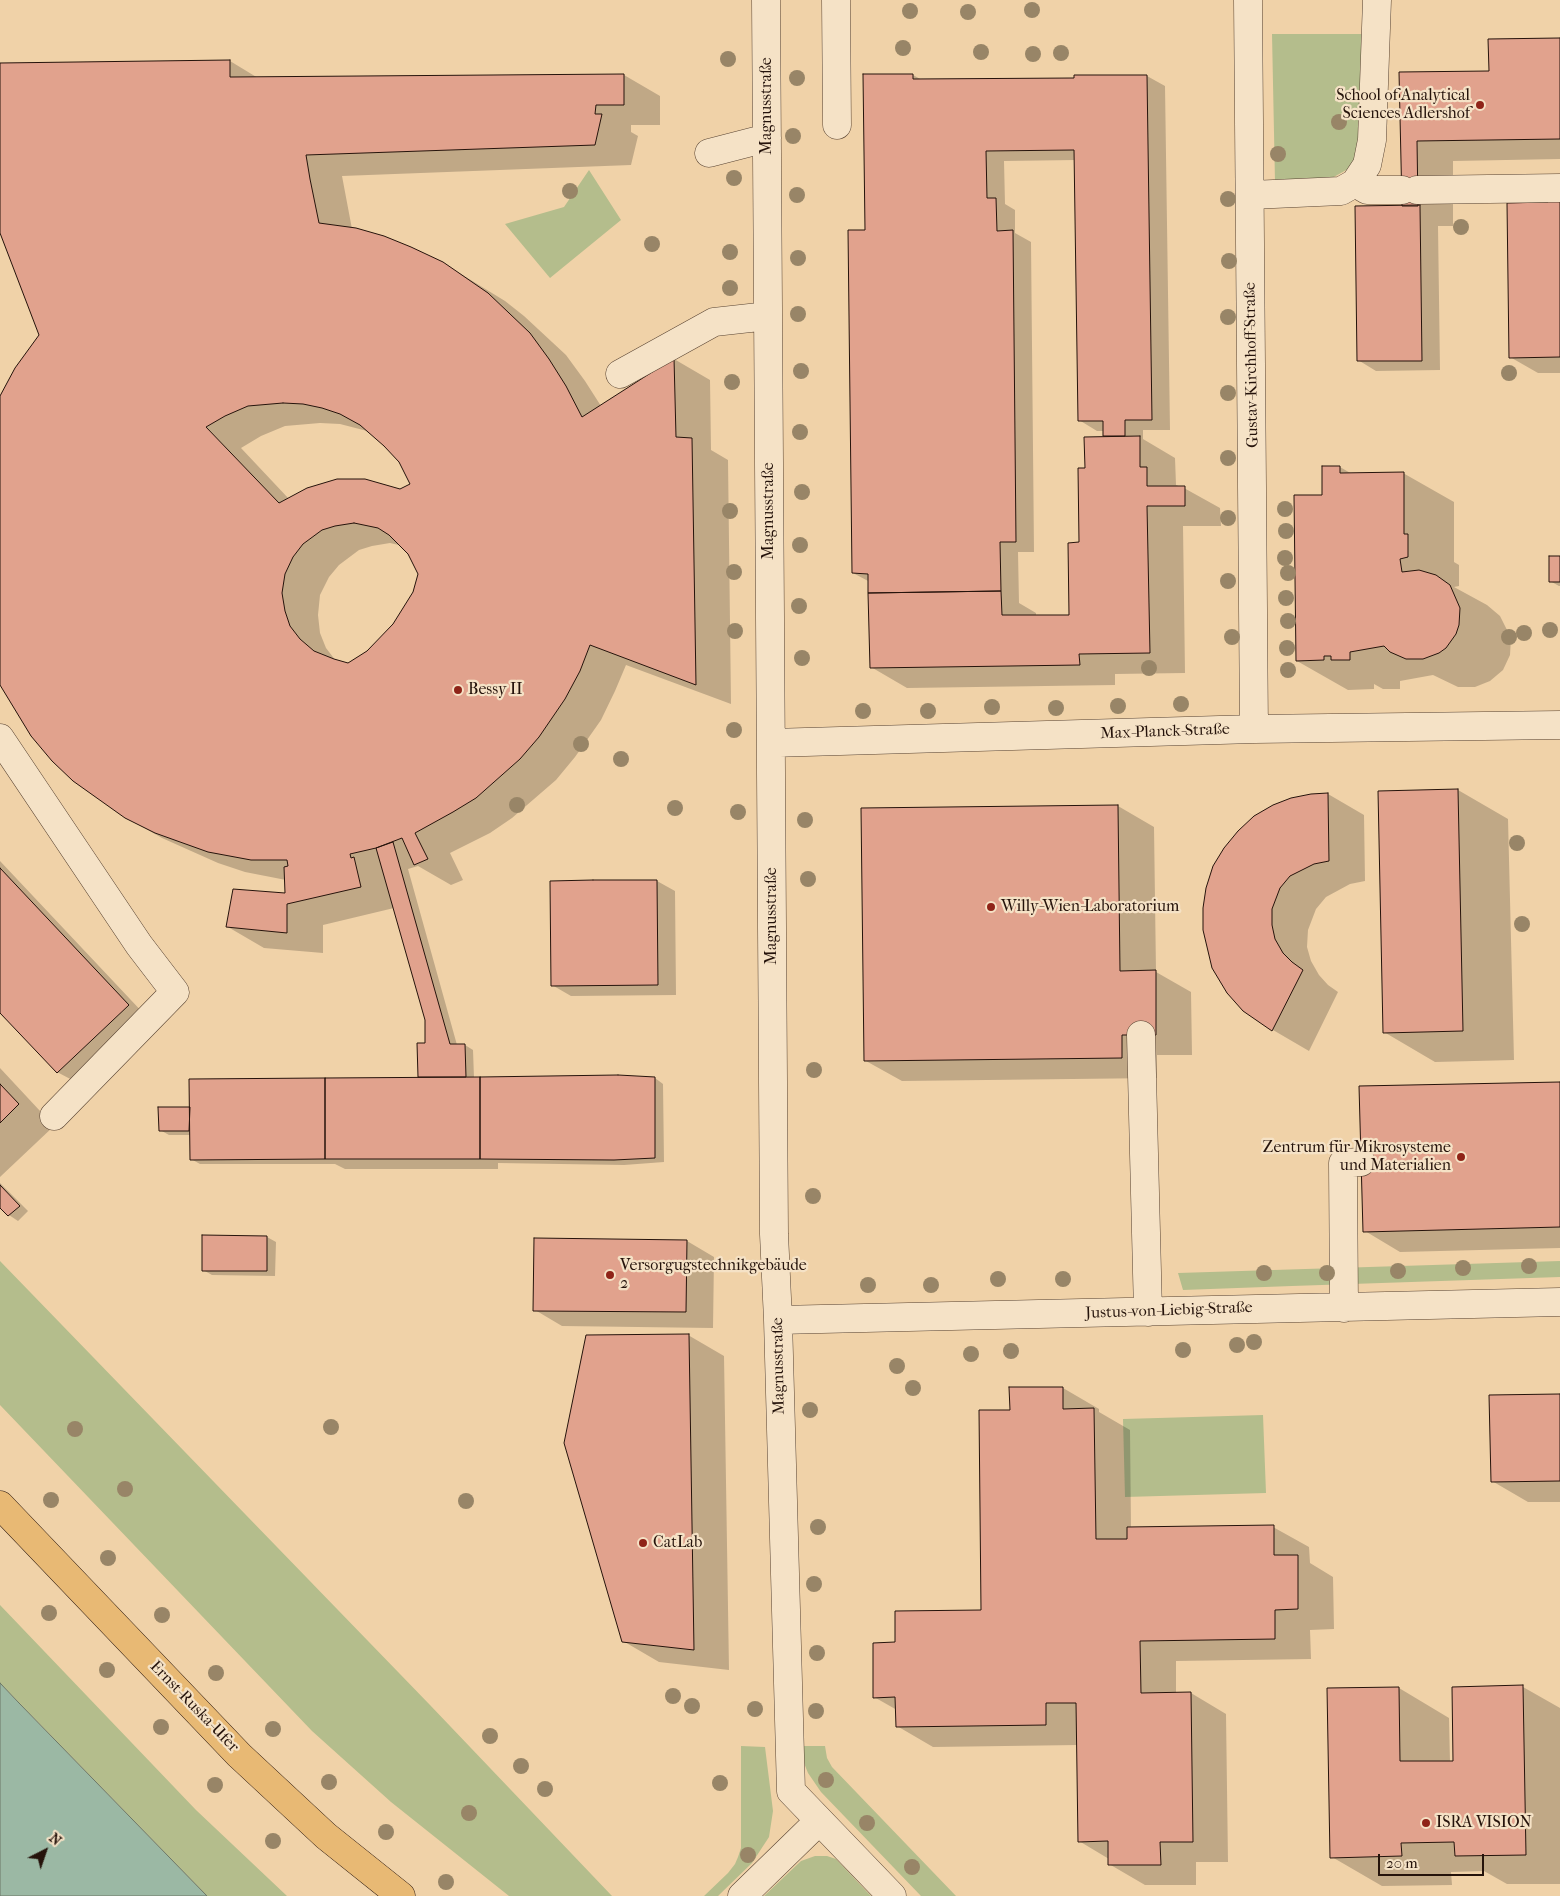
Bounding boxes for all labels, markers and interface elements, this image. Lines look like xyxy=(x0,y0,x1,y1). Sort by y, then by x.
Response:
street label: Magnusstraße xyxy=(757,57,777,155)
place label: School of Analytical Sciences Adlershof xyxy=(1336,86,1470,124)
marker: School of Analytical Sciences Adlershof xyxy=(1474,99,1486,111)
street label: Gustav-Kirchhoff-Straße xyxy=(1241,282,1263,448)
street label: Magnusstraße xyxy=(759,462,779,560)
place label: Bessy II xyxy=(468,680,522,700)
marker: Bessy II xyxy=(452,684,464,696)
street label: Max-Planck-Straße xyxy=(1100,720,1230,744)
street label: Magnusstraße xyxy=(762,867,782,965)
place label: Willy-Wien-Laboratorium xyxy=(1001,897,1179,917)
marker: Willy-Wien-Laboratorium xyxy=(985,901,997,913)
place label: Zentrum für Mikrosysteme und Materialien xyxy=(1263,1138,1451,1176)
marker: Zentrum für Mikrosysteme und Materialien xyxy=(1455,1151,1467,1163)
place label: Versorgugstechnikgebäude 2 xyxy=(620,1256,807,1294)
marker: Versorgugstechnikgebäude 2 xyxy=(604,1269,616,1281)
street label: Justus-von-Liebig-Straße xyxy=(1085,1298,1253,1324)
street label: Magnusstraße xyxy=(769,1317,789,1415)
place label: CatLab xyxy=(653,1533,702,1553)
marker: CatLab xyxy=(637,1537,649,1549)
street label: Ernst-Ruska-Ufer xyxy=(145,1657,243,1757)
place label: ISRA VISION xyxy=(1436,1813,1532,1833)
marker: ISRA VISION xyxy=(1420,1817,1432,1829)
north arrow xyxy=(20,1826,70,1876)
text: N xyxy=(46,1829,65,1849)
scale bar xyxy=(1380,1844,1486,1876)
text: 20 m xyxy=(1386,1854,1418,1872)

